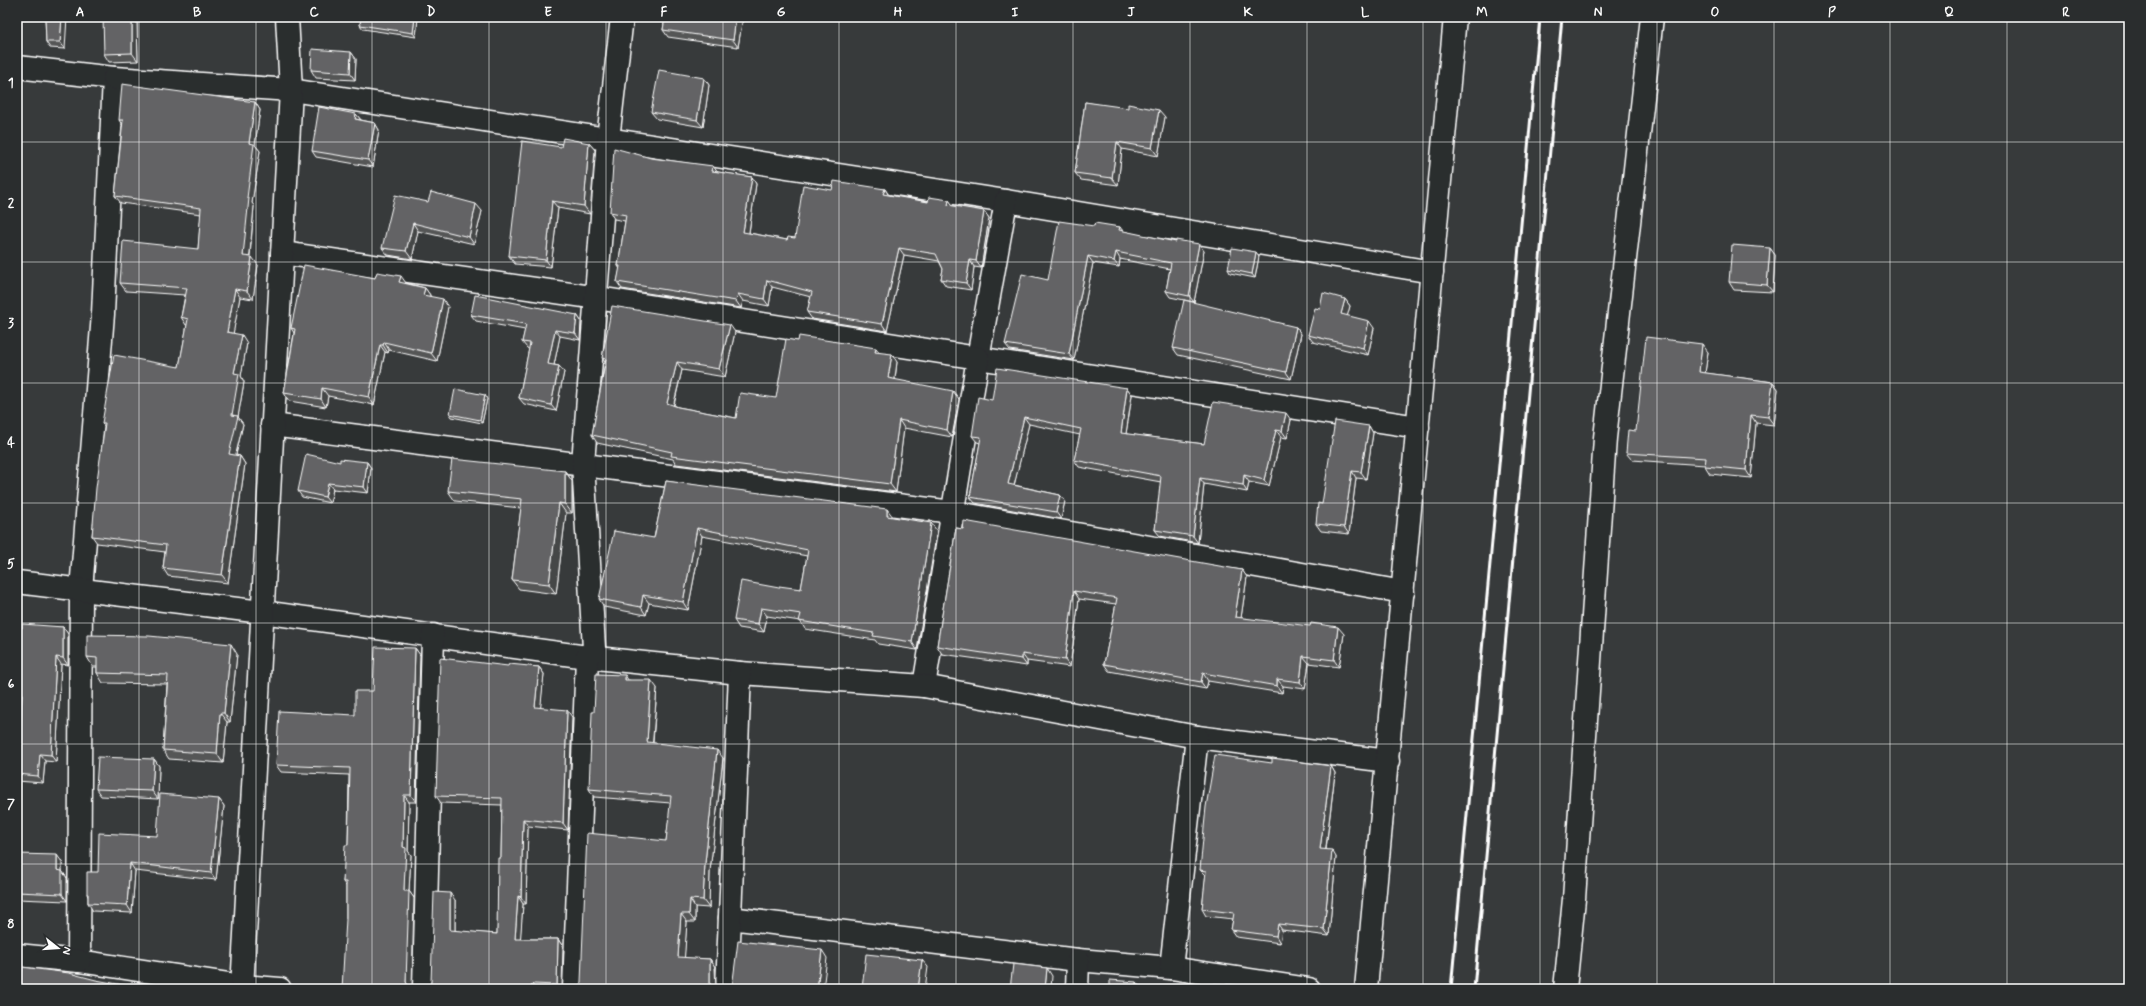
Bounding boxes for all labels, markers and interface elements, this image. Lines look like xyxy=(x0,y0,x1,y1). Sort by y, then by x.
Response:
text: A xyxy=(76,4,84,21)
text: B xyxy=(193,4,202,21)
text: C xyxy=(309,4,319,21)
text: D xyxy=(427,4,436,21)
text: E xyxy=(544,4,552,21)
text: F xyxy=(661,4,668,21)
text: G xyxy=(777,4,786,21)
text: H xyxy=(894,4,903,21)
text: I xyxy=(1012,4,1019,21)
text: J xyxy=(1127,4,1135,21)
text: K xyxy=(1243,4,1253,21)
text: L xyxy=(1361,4,1370,21)
text: M xyxy=(1476,4,1488,21)
text: N xyxy=(1594,4,1603,21)
text: O xyxy=(1711,4,1720,21)
text: P xyxy=(1828,4,1836,21)
text: Q xyxy=(1944,4,1954,21)
text: R xyxy=(2062,4,2070,21)
text: 1 xyxy=(8,75,14,92)
text: 2 xyxy=(8,195,15,212)
text: 3 xyxy=(8,315,14,332)
text: 4 xyxy=(7,435,15,452)
text: 5 xyxy=(7,556,15,573)
text: 6 xyxy=(8,676,15,693)
text: 7 xyxy=(7,796,15,813)
text: 8 xyxy=(7,916,15,933)
north arrow xyxy=(38,928,78,968)
text: N xyxy=(59,945,74,956)

